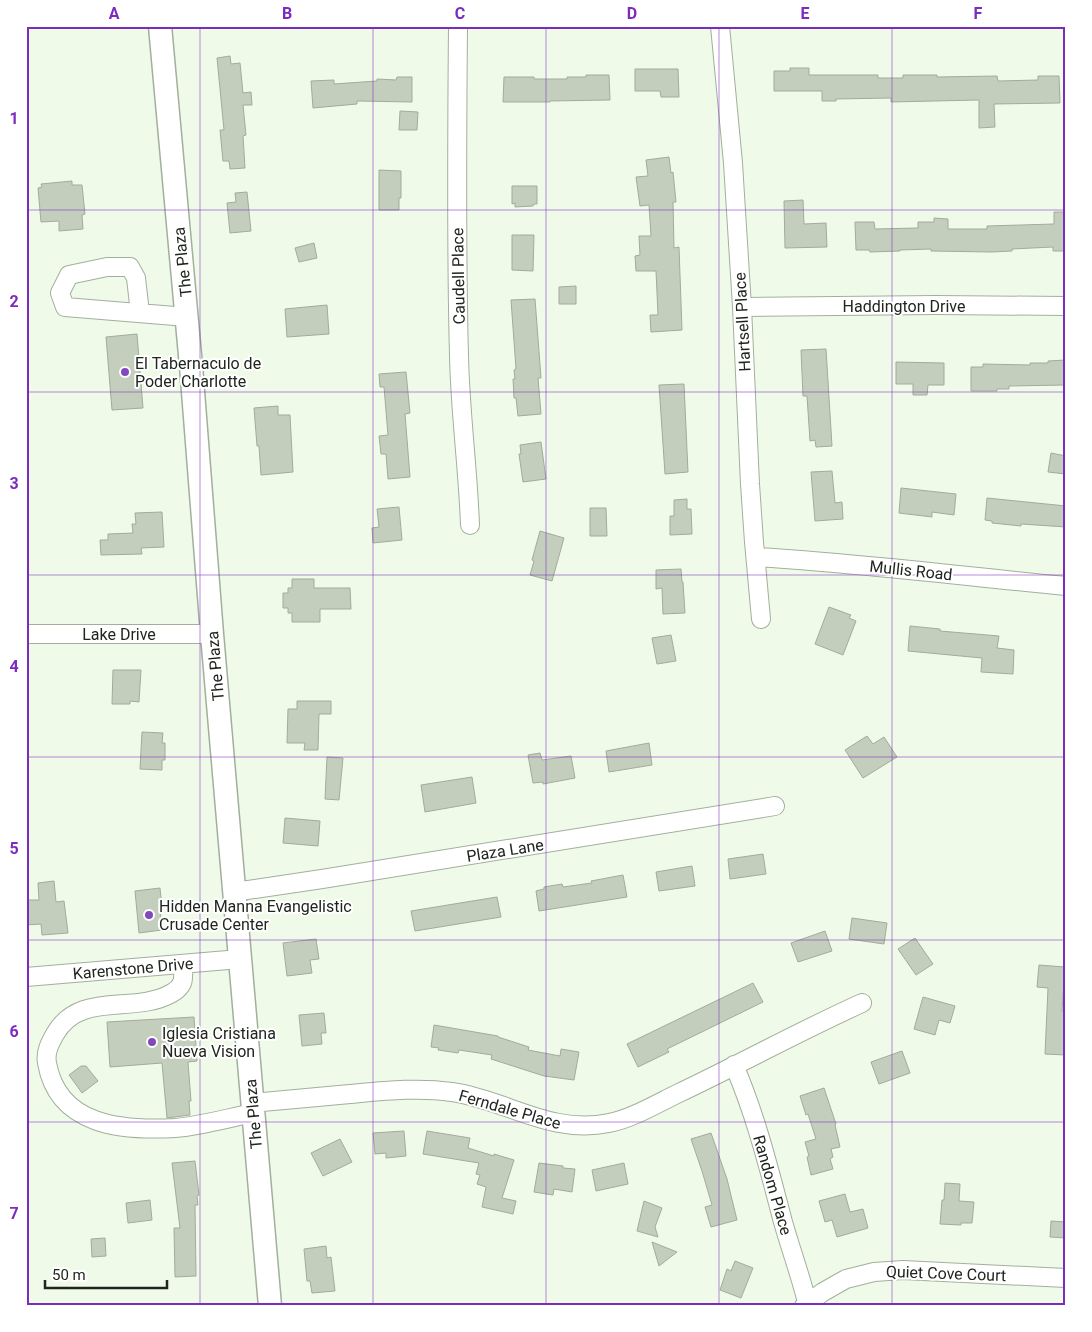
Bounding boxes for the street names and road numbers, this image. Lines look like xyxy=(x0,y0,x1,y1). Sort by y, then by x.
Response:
street label: The Plaza xyxy=(169,226,196,298)
street label: Caudell Place xyxy=(448,227,469,325)
street label: Hartsell Place xyxy=(730,272,755,372)
street label: Haddington Drive xyxy=(843,297,965,316)
street label: Mullis Road xyxy=(868,557,953,584)
street label: Lake Drive xyxy=(82,625,156,644)
street label: The Plaza xyxy=(203,630,228,702)
street label: Plaza Lane xyxy=(465,835,545,866)
street label: Karenstone Drive xyxy=(72,954,194,983)
street label: The Plaza xyxy=(241,1078,266,1150)
street label: Ferndale Place xyxy=(457,1086,563,1133)
street label: Random Place xyxy=(749,1133,796,1237)
street label: Quiet Cove Court xyxy=(886,1262,1006,1285)

